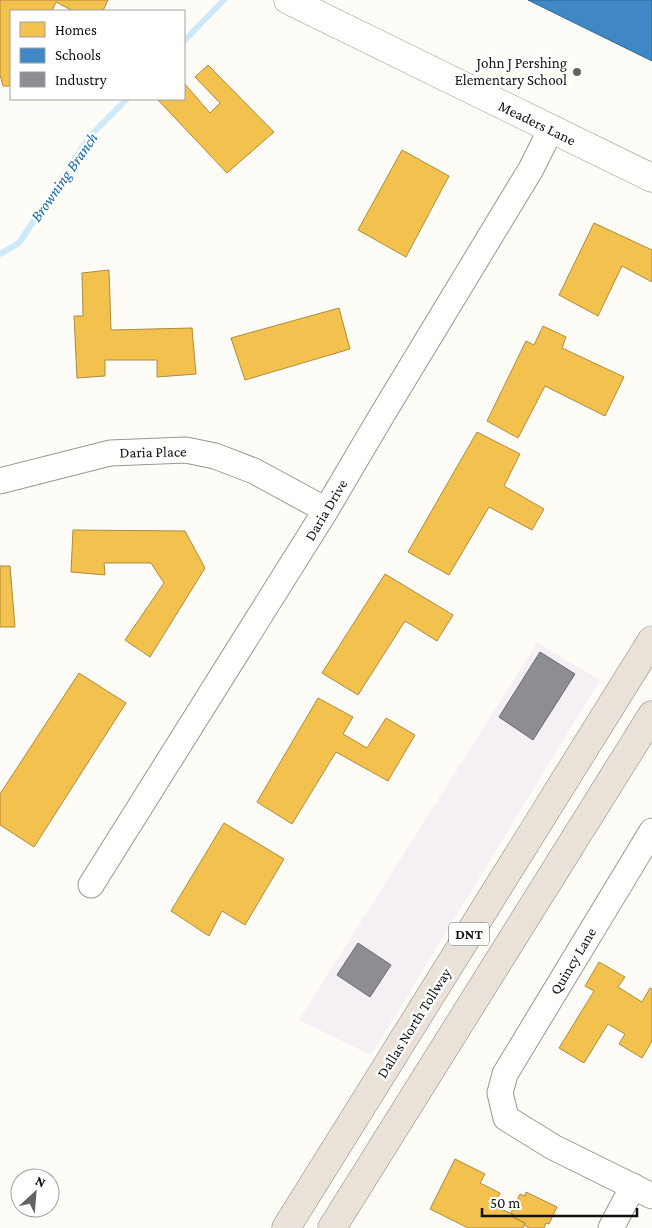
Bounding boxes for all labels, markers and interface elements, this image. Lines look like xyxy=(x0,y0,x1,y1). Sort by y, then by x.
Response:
legend xyxy=(10,10,185,100)
text: Homes xyxy=(55,22,97,38)
text: Schools xyxy=(55,47,101,63)
place label: John J Pershing Elementary School xyxy=(455,55,567,89)
marker: John J Pershing Elementary School xyxy=(571,66,583,78)
text: Industry xyxy=(55,72,107,89)
street label: Meaders Lane xyxy=(496,98,578,149)
water label: Browning Branch xyxy=(27,129,102,225)
street label: Daria Place xyxy=(119,443,187,461)
street label: Daria Drive xyxy=(301,476,351,544)
road number: DNT xyxy=(449,922,489,946)
street label: Quincy Lane xyxy=(547,924,600,998)
street label: Dallas North Tollway xyxy=(374,965,455,1081)
north arrow xyxy=(10,1168,60,1218)
text: N xyxy=(33,1172,49,1191)
scale bar xyxy=(482,1186,637,1218)
text: 50 m xyxy=(490,1195,520,1211)

